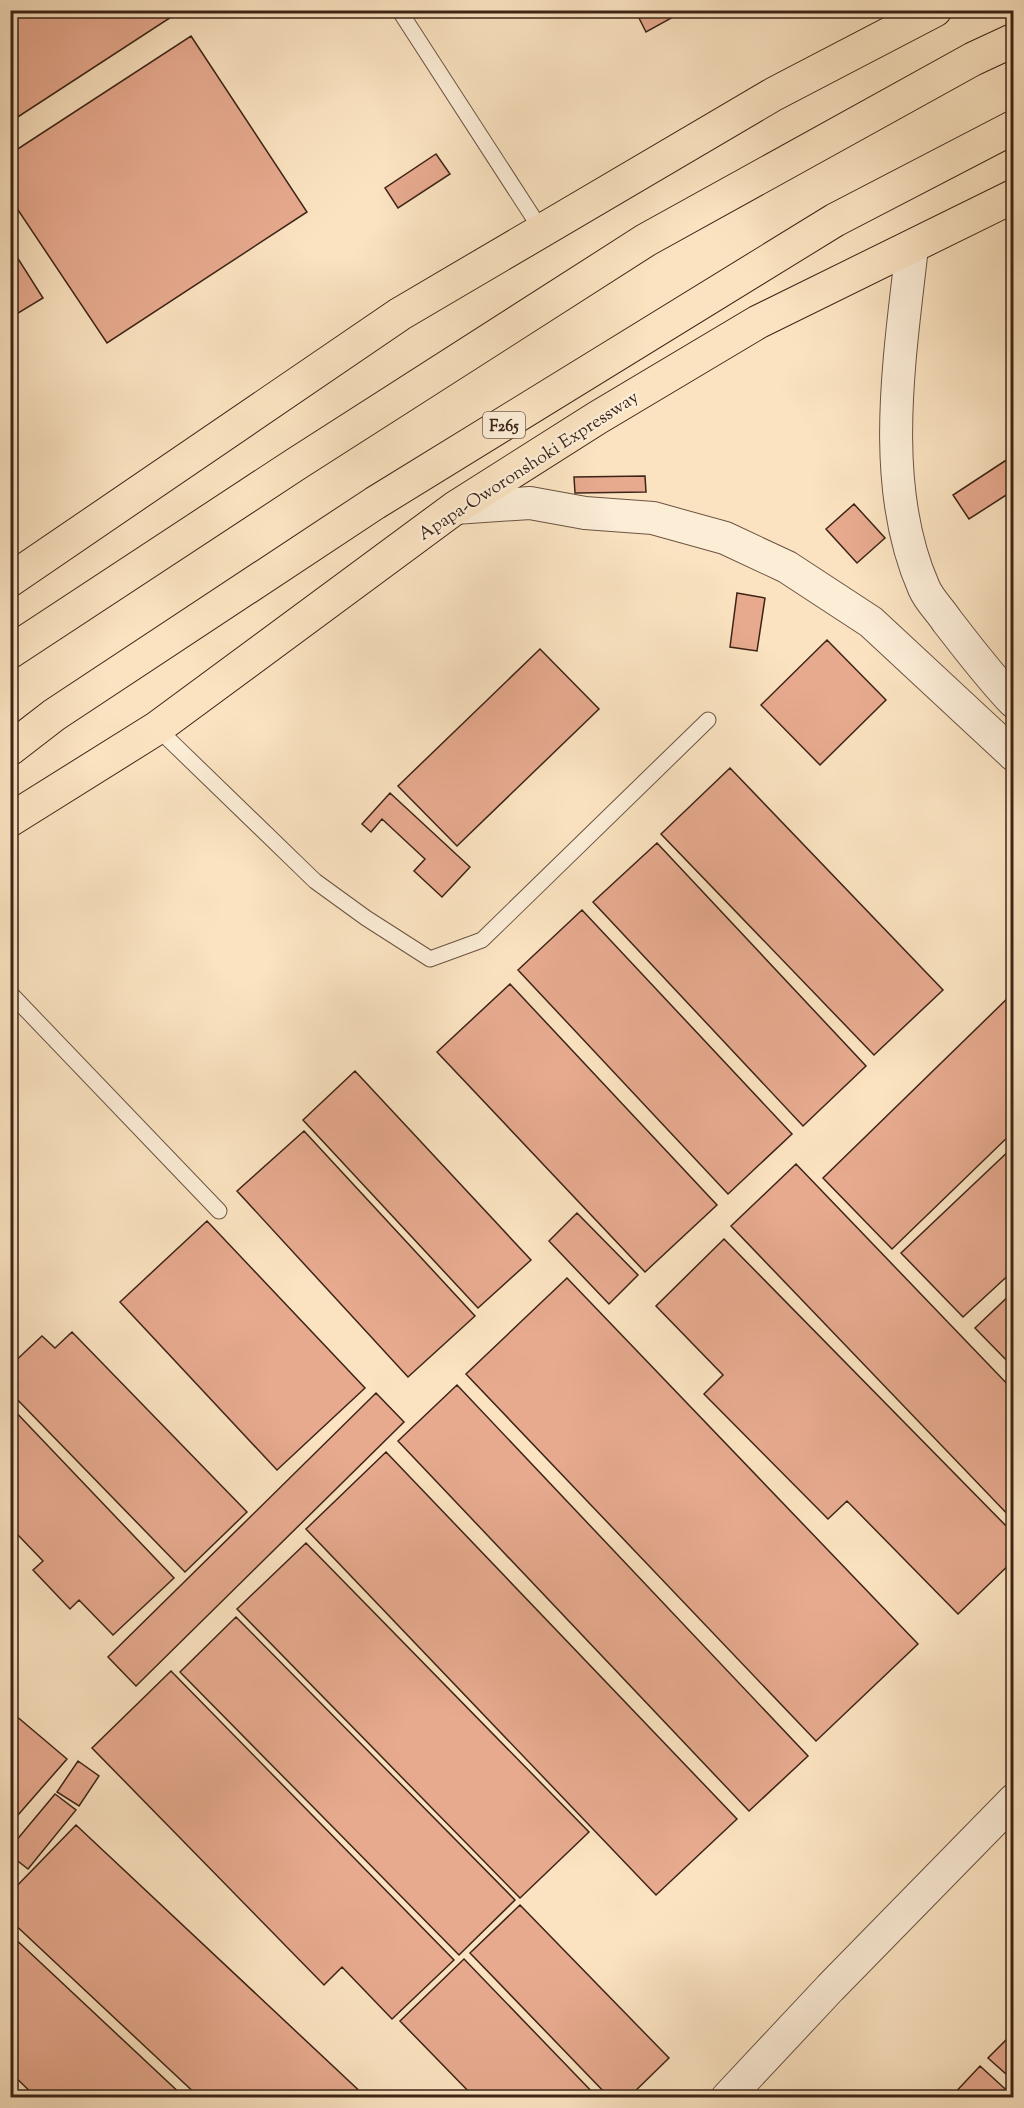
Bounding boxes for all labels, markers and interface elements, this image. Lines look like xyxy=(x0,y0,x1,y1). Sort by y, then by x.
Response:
street label: Apapa-Oworonshoki Expressway xyxy=(414,385,645,548)
road number: F265 xyxy=(483,412,525,438)

